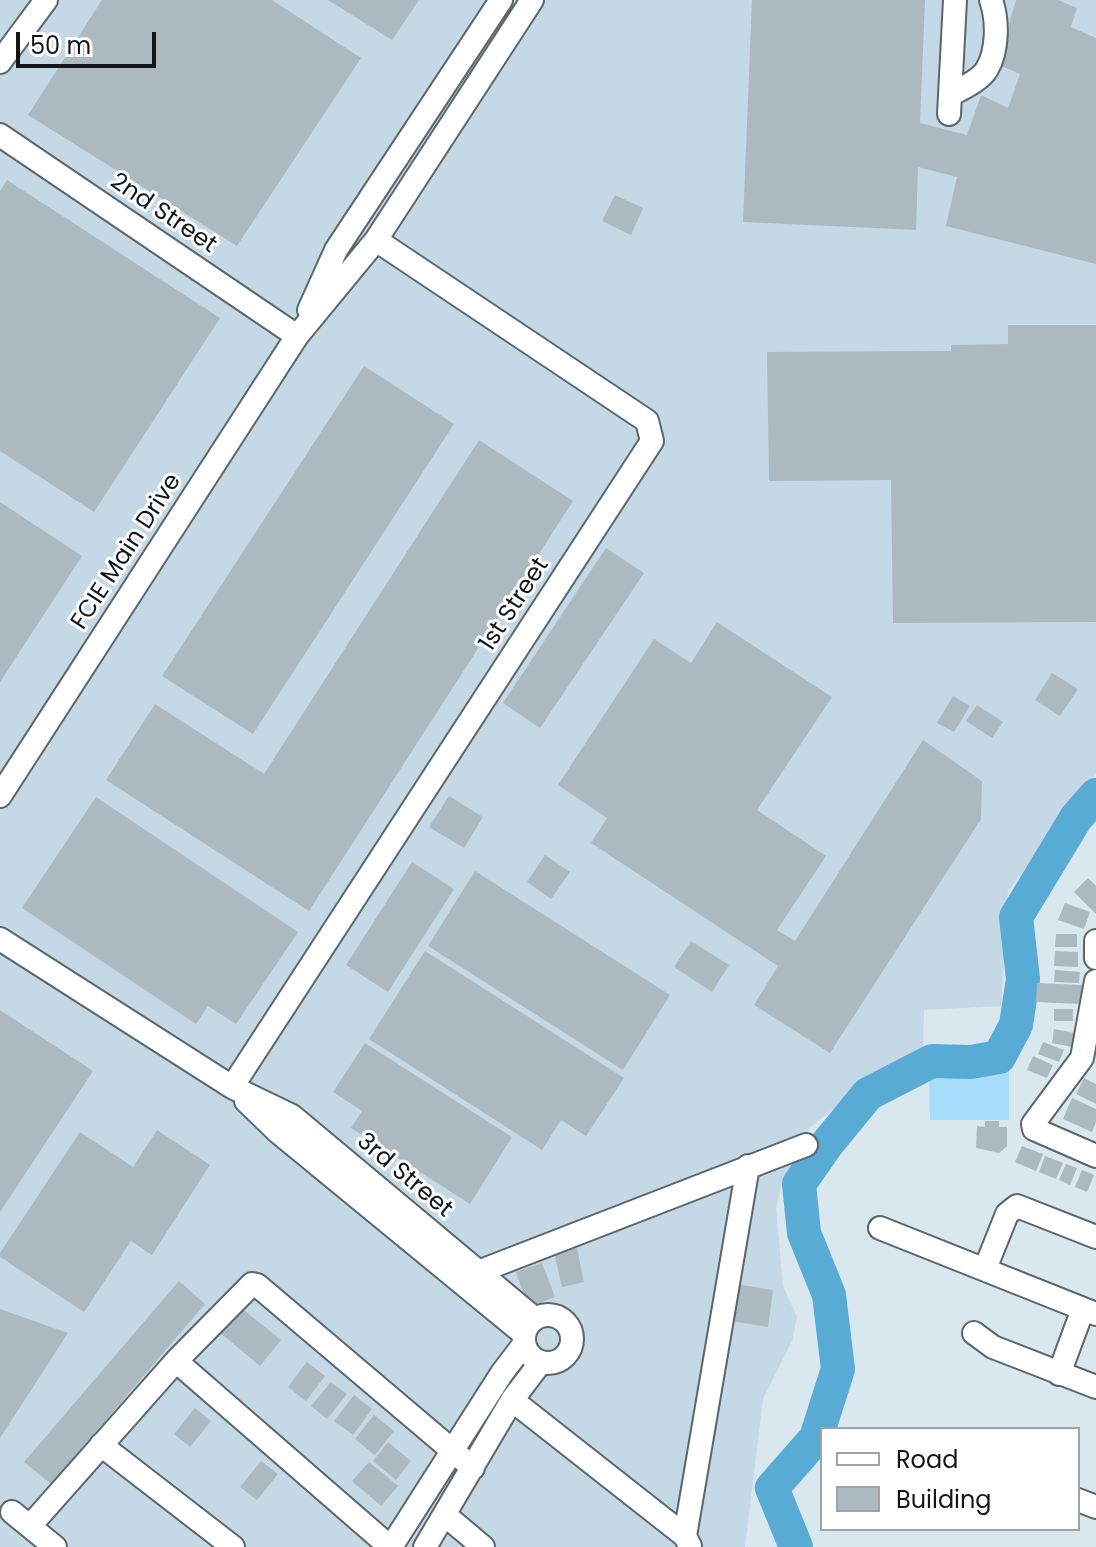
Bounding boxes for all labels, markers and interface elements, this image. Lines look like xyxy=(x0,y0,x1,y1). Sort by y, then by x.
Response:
scale bar xyxy=(20,16,160,66)
text: 50 m xyxy=(30,29,91,62)
street label: 2nd Street xyxy=(104,168,222,260)
street label: FCIE Main Drive xyxy=(66,469,188,635)
street label: 1st Street xyxy=(474,553,556,657)
street label: 3rd Street xyxy=(350,1128,458,1224)
legend xyxy=(820,1427,1080,1531)
text: Road xyxy=(896,1443,958,1476)
text: Building xyxy=(896,1483,992,1516)

